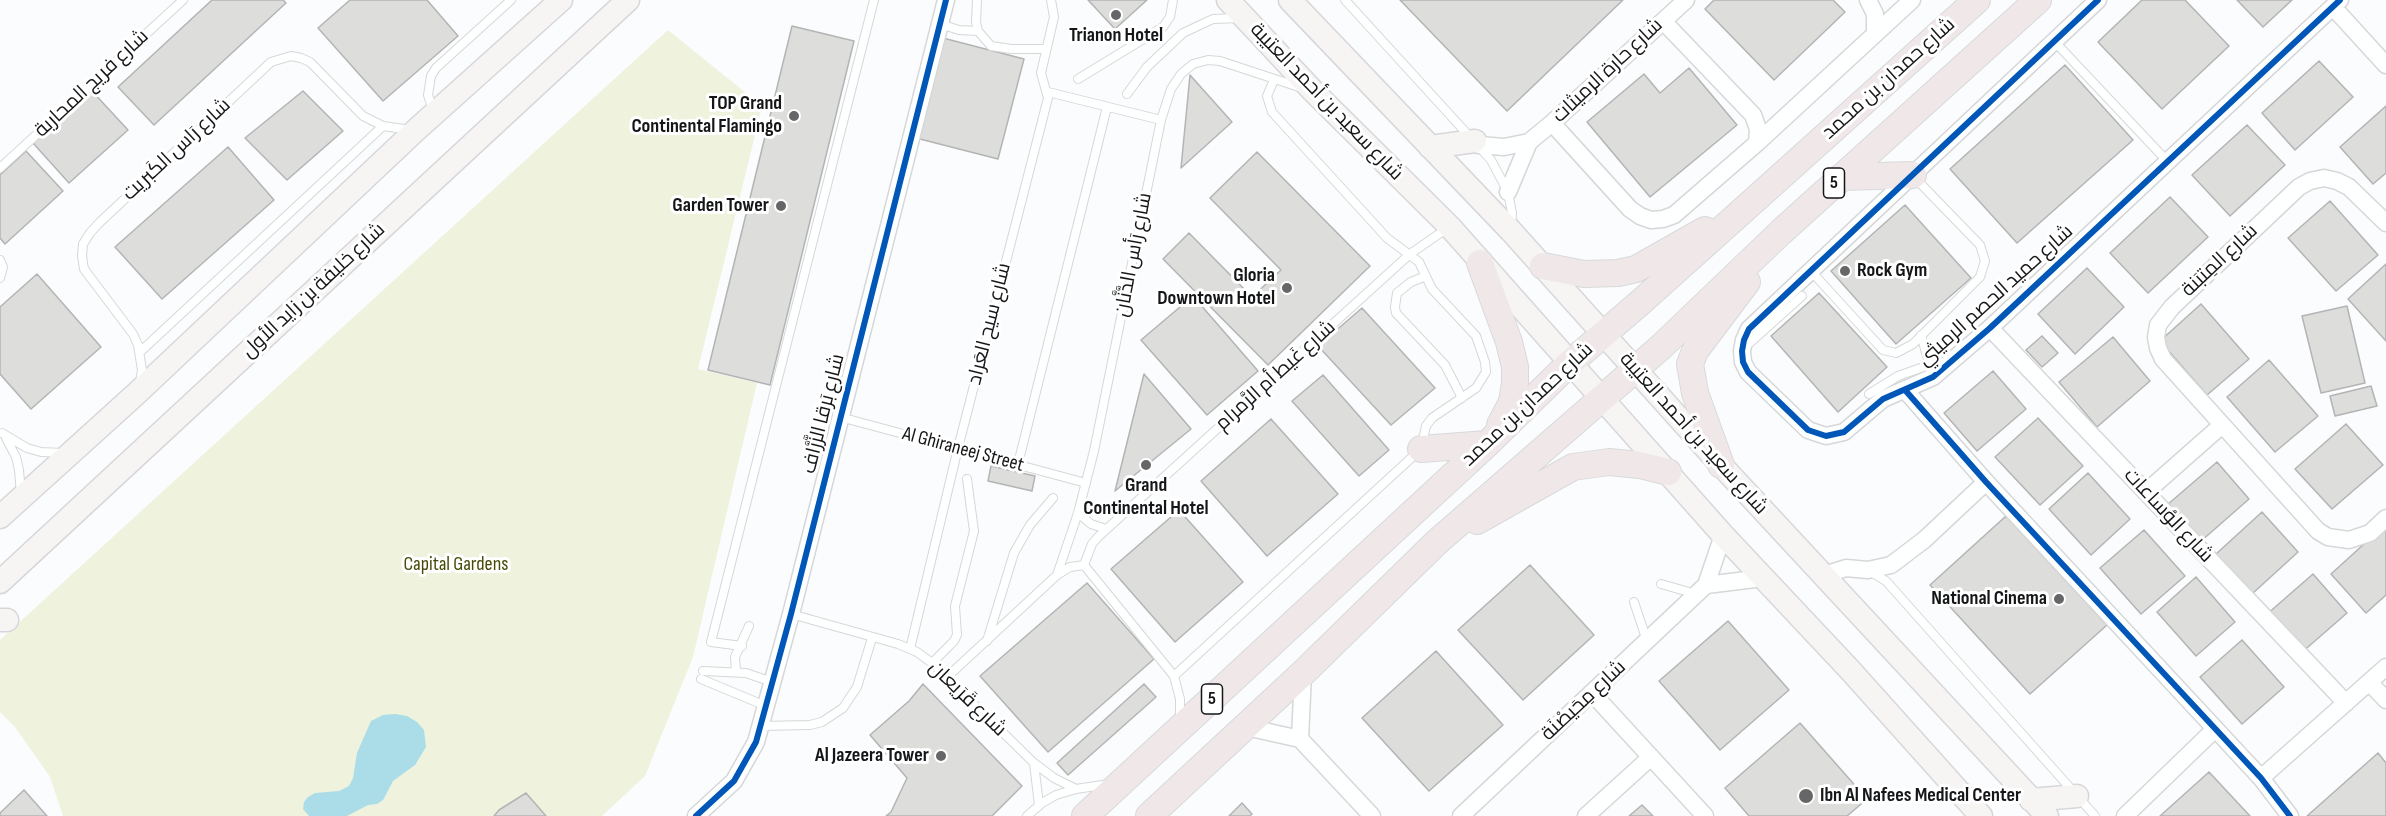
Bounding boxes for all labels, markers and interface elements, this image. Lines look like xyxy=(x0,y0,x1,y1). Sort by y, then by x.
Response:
marker: Trianon Hotel xyxy=(1109,8,1123,22)
street label: شارع حمدان بن محمد xyxy=(1818,13,1960,145)
street label: شارع حارة الرميثات xyxy=(1548,14,1668,128)
street label: شارع سعيد بن أحمد العتيبة xyxy=(1244,18,1408,186)
place label: Trianon Hotel xyxy=(1069,24,1163,48)
street label: شارع فريج المحاربة xyxy=(30,25,154,143)
place label: TOP Grand Continental Flamingo xyxy=(631,92,782,139)
street label: شارع رَاس الكَبريت xyxy=(118,94,236,206)
marker: TOP Grand Continental Flamingo xyxy=(787,109,801,123)
road number: 5 xyxy=(1824,168,1844,198)
street label: شارع رَأس الدَّنَّان xyxy=(1110,191,1158,319)
place label: Garden Tower xyxy=(672,194,769,218)
marker: Garden Tower xyxy=(774,199,788,213)
street label: شارع خليفة بن زايد الأول xyxy=(237,218,391,364)
street label: شارع حميد الحصم الرميثي xyxy=(1913,220,2079,372)
street label: شارع المِتبَنة xyxy=(2177,220,2263,302)
place label: Rock Gym xyxy=(1857,259,1927,283)
street label: شارع سيح العَراد xyxy=(963,261,1017,387)
place label: Gloria Downtown Hotel xyxy=(1157,264,1275,311)
marker: Rock Gym xyxy=(1838,264,1852,278)
marker: Gloria Downtown Hotel xyxy=(1280,281,1294,295)
street label: شارع غَيط أم الرَّمرام xyxy=(1211,316,1341,436)
street label: شارع حمدان بن محمد xyxy=(1457,338,1599,472)
street label: شارع سعيد بن أحمد العتيبة xyxy=(1614,348,1772,520)
street label: شارع بَرقا الزَّرَّاف xyxy=(798,352,850,476)
street label: Al Ghiraneej Street xyxy=(900,422,1026,478)
marker: Grand Continental Hotel xyxy=(1139,458,1153,472)
street label: شارع الوُساعات xyxy=(2118,464,2218,568)
place label: Grand Continental Hotel xyxy=(1083,474,1209,521)
park label: Capital Gardens xyxy=(404,553,508,577)
place label: National Cinema xyxy=(1931,587,2047,611)
marker: National Cinema xyxy=(2052,592,2066,606)
street label: شارع قَرَيعان xyxy=(923,656,1011,742)
street label: شارع مِحَيصْنَة xyxy=(1537,656,1631,746)
road number: 5 xyxy=(1202,684,1222,714)
place label: Al Jazeera Tower xyxy=(815,744,929,768)
marker: Al Jazeera Tower xyxy=(934,749,948,763)
place label: Ibn Al Nafees Medical Center xyxy=(1820,784,2021,808)
marker: Ibn Al Nafees Medical Center xyxy=(1797,787,1815,805)

